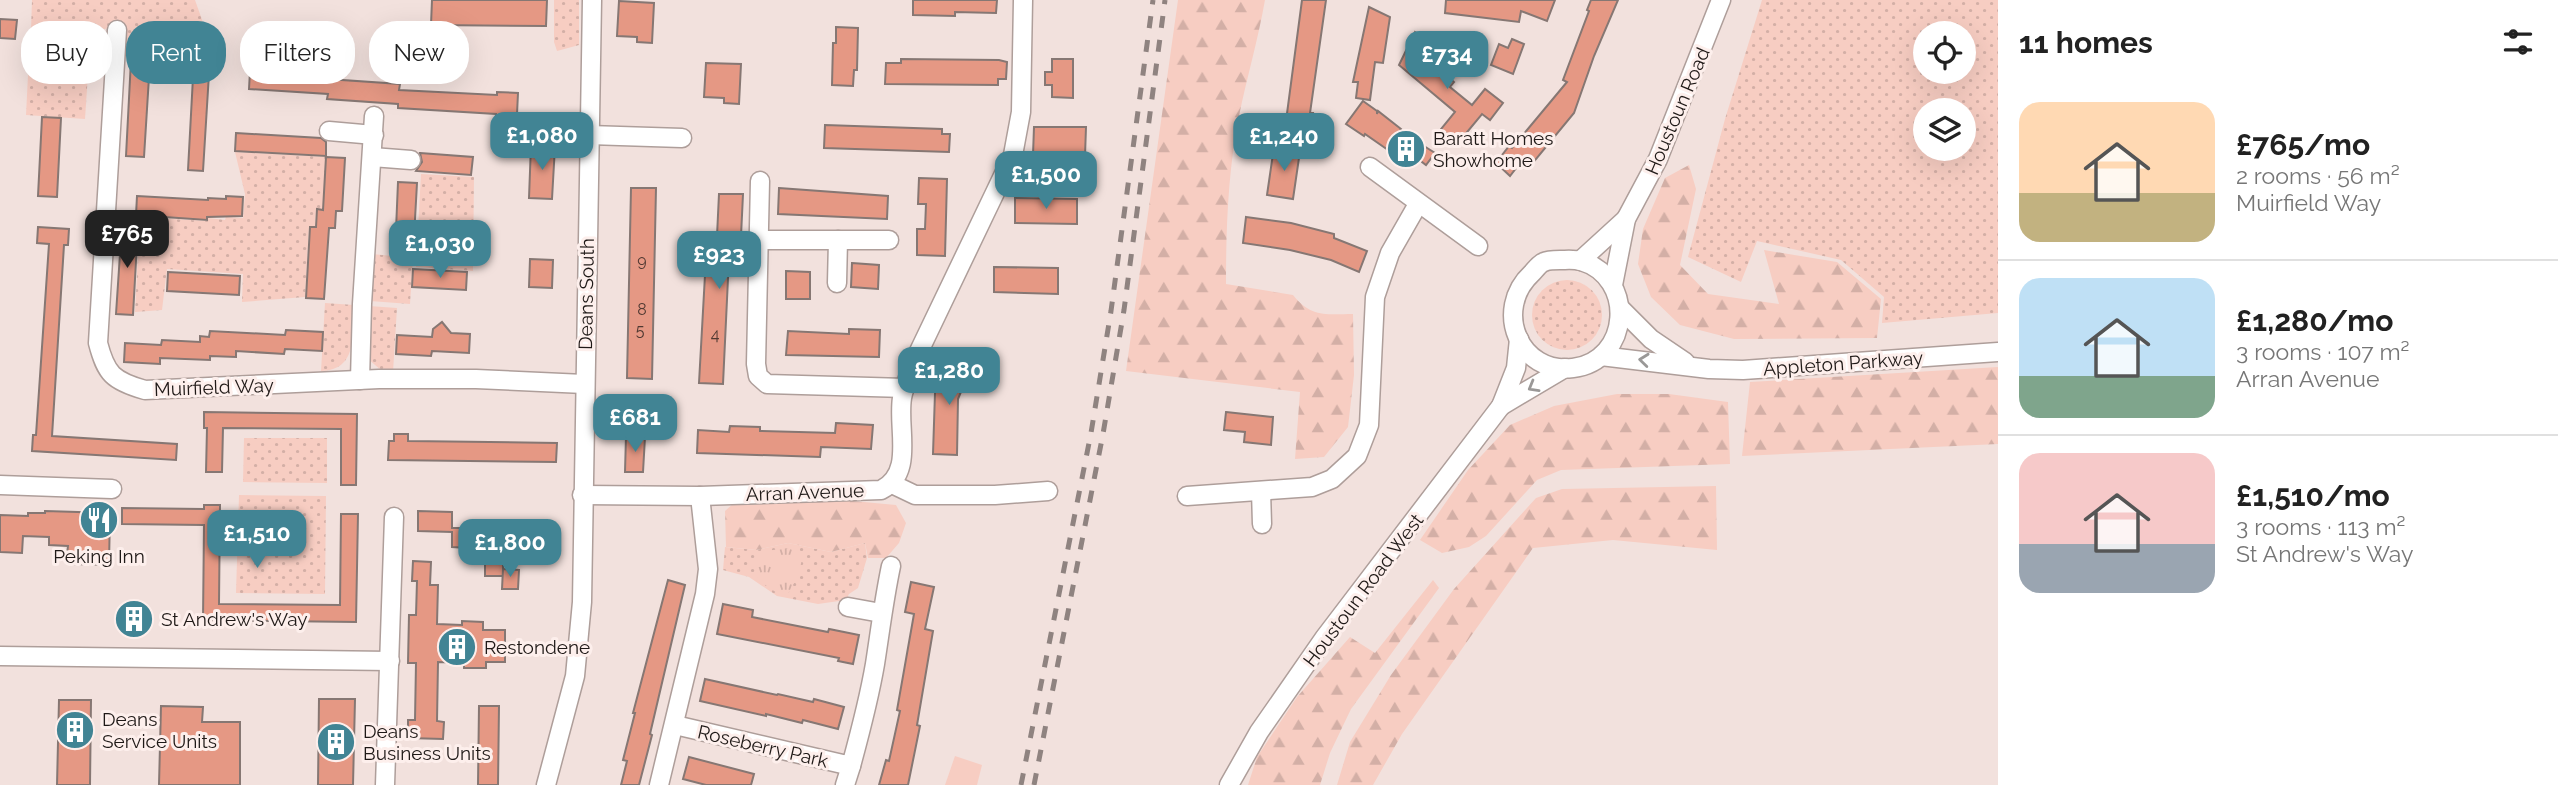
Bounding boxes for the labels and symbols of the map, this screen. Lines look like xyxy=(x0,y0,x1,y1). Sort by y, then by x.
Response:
pin: £734 xyxy=(1406,32,1488,91)
street label: Houstoun Road xyxy=(1640,44,1714,178)
pin: £1,080 xyxy=(485,113,599,172)
pin: £1,240 xyxy=(1227,114,1341,173)
place label: Baratt Homes Showhome xyxy=(1433,127,1553,171)
building icon: Baratt Homes Showhome xyxy=(1385,128,1427,170)
pin: £1,500 xyxy=(989,152,1103,211)
pin: £765 xyxy=(86,210,168,270)
pin: £1,030 xyxy=(383,220,497,280)
pin: £923 xyxy=(678,232,760,291)
street label: Deans South xyxy=(574,238,598,350)
house number: 9 xyxy=(637,251,647,270)
house number: 8 xyxy=(637,300,647,319)
house number: 5 xyxy=(636,321,645,340)
house number: 4 xyxy=(711,325,720,344)
street label: Appleton Parkway xyxy=(1762,346,1924,380)
pin: £1,280 xyxy=(892,348,1006,407)
one-way arrow xyxy=(1638,352,1650,367)
street label: Muirfield Way xyxy=(154,374,274,400)
one-way arrow xyxy=(1528,379,1541,392)
pin: £681 xyxy=(594,394,676,454)
street label: Arran Avenue xyxy=(745,479,865,505)
restaurant icon: Peking Inn xyxy=(78,499,120,541)
street label: Houstoun Road West xyxy=(1298,509,1428,671)
pin: £1,510 xyxy=(200,510,314,570)
pin: £1,800 xyxy=(453,520,567,579)
place label: Peking Inn xyxy=(53,545,145,567)
building icon: St Andrew's Way xyxy=(113,598,155,640)
place label: St Andrew's Way xyxy=(161,608,308,630)
building icon: Restondene xyxy=(436,626,478,668)
place label: Restondene xyxy=(484,636,590,658)
place label: Deans Service Units xyxy=(102,708,217,752)
building icon: Deans Service Units xyxy=(54,709,96,751)
place label: Deans Business Units xyxy=(363,720,491,764)
street label: Roseberry Park xyxy=(696,720,830,772)
building icon: Deans Business Units xyxy=(315,721,357,763)

